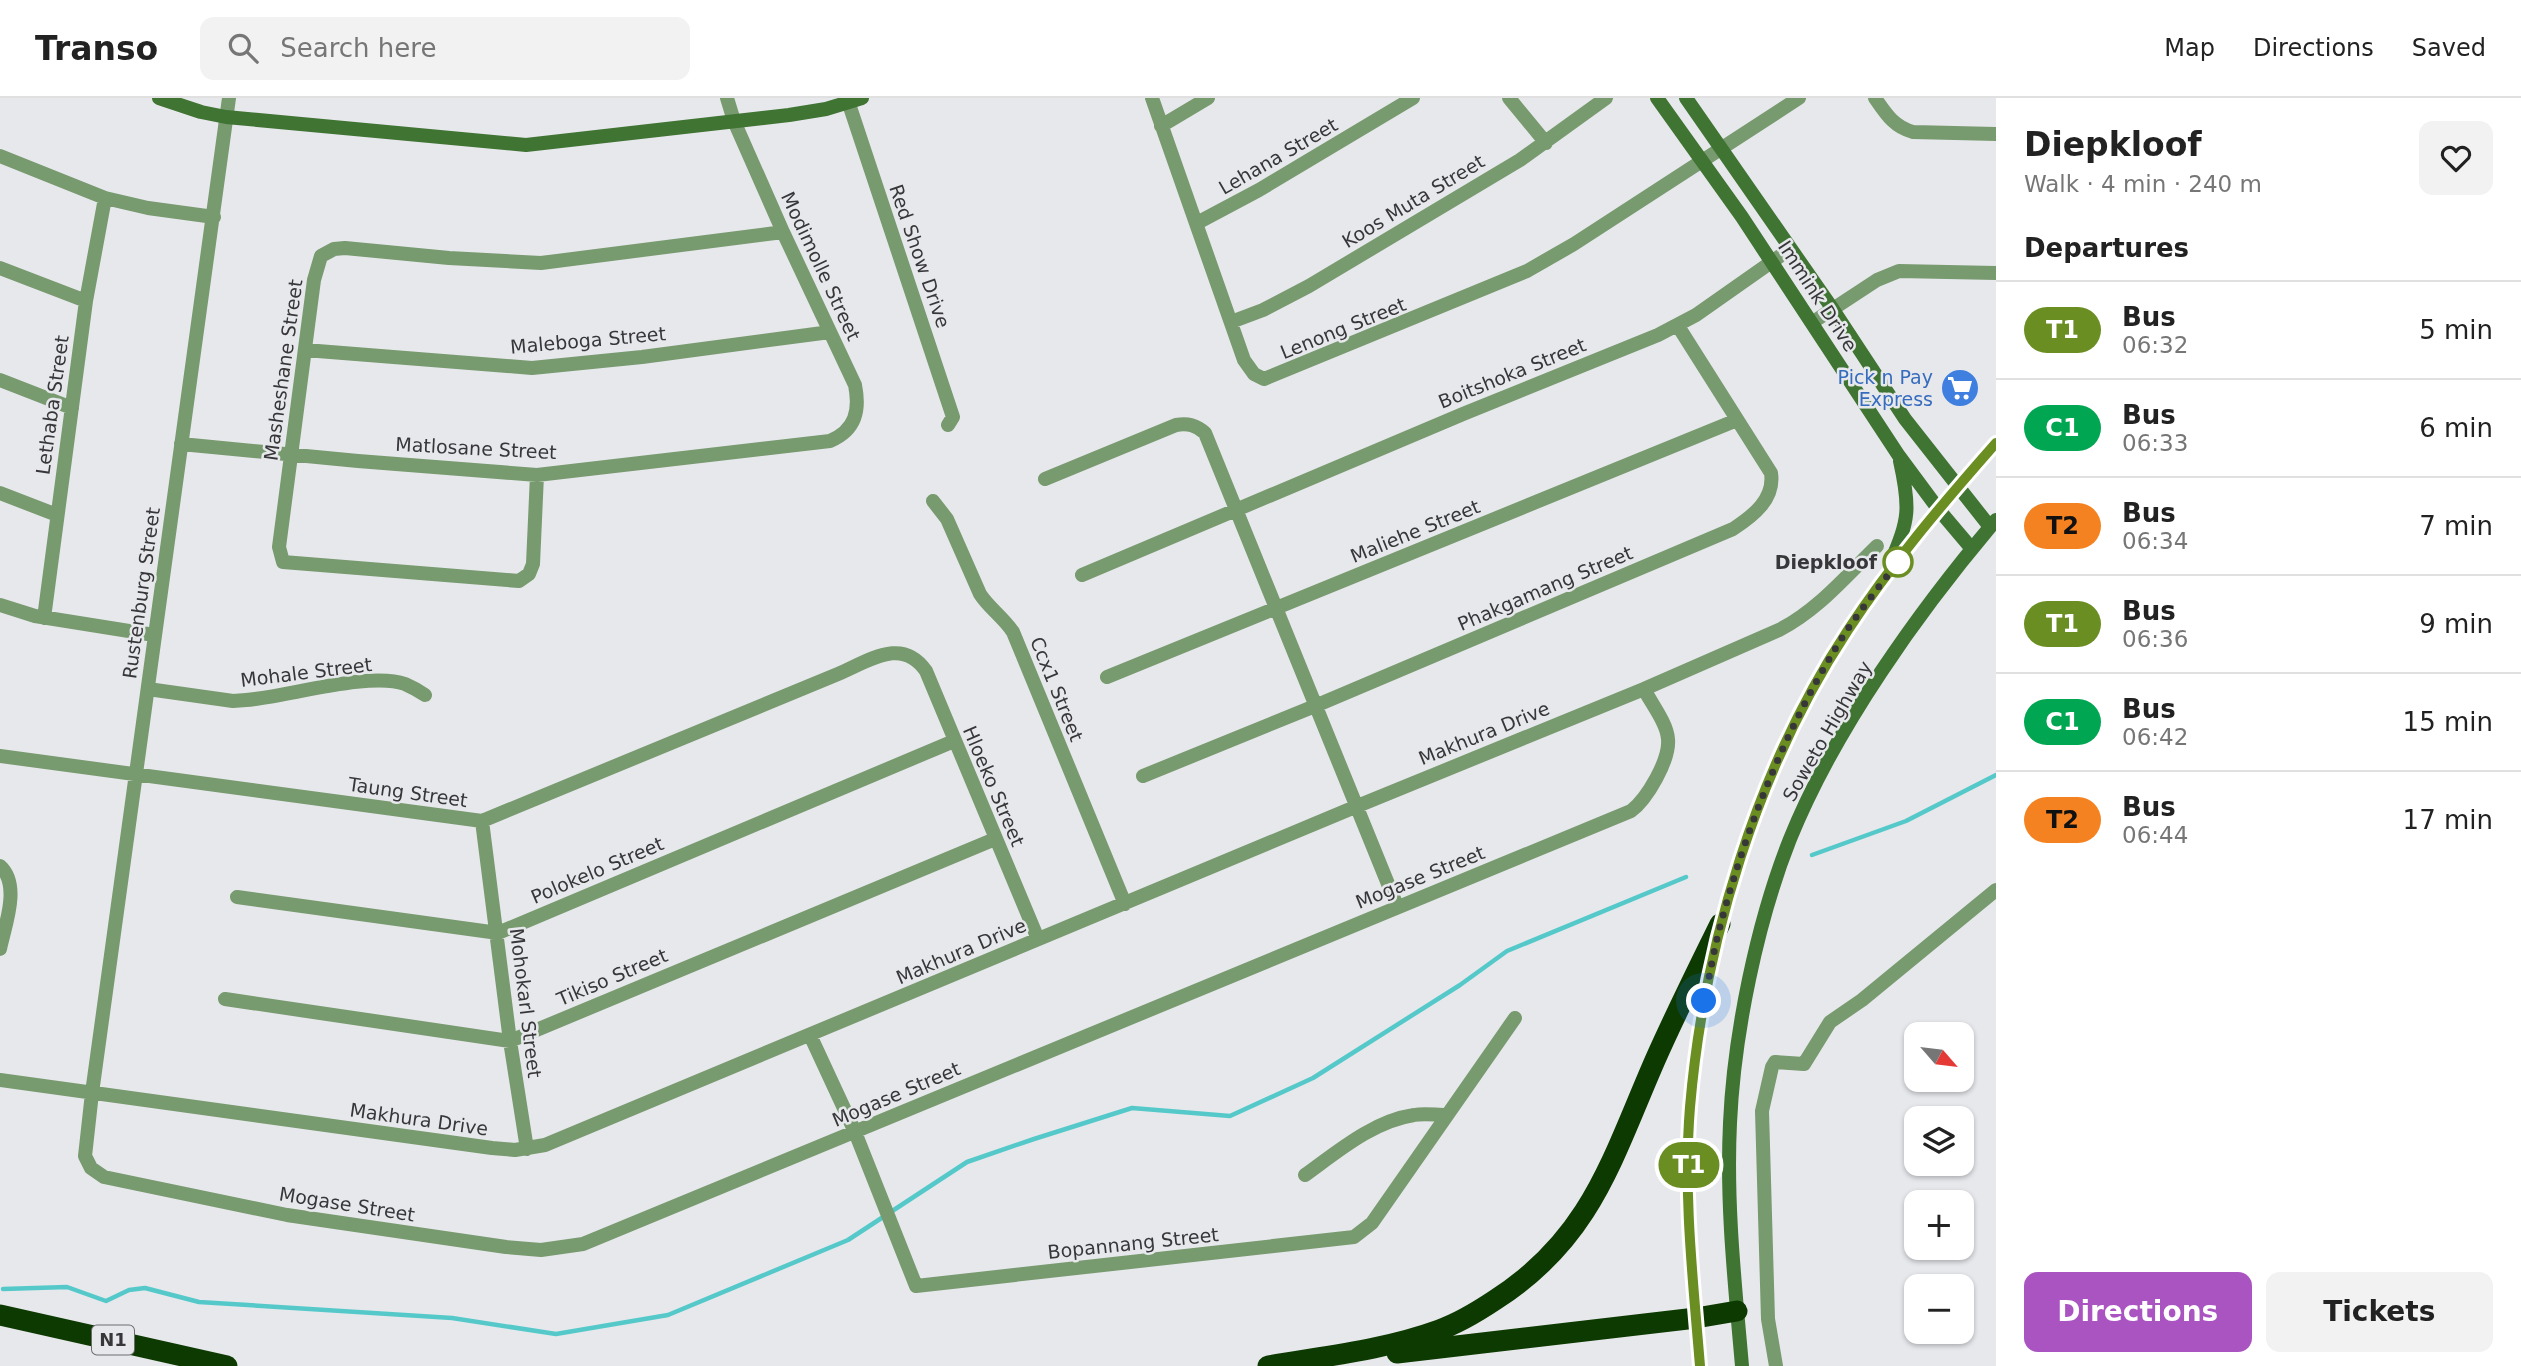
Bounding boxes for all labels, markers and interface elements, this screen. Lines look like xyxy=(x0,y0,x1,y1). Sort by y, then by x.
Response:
search box xyxy=(200,17,690,80)
text: Transo xyxy=(35,29,158,68)
icon: search xyxy=(224,29,262,67)
text: Search here xyxy=(280,33,436,63)
text: Map xyxy=(2164,34,2215,62)
text: Directions xyxy=(2253,34,2374,62)
text: Saved xyxy=(2412,34,2486,62)
street label: Lehana Street xyxy=(1215,113,1341,199)
button: heart xyxy=(2419,121,2493,195)
text: Diepkloof xyxy=(2024,125,2202,164)
street label: Koos Muta Street xyxy=(1338,150,1488,252)
text: Walk · 4 min · 240 m xyxy=(2024,171,2262,197)
street label: Red Show Drive xyxy=(885,181,955,331)
street label: Modimolle Street xyxy=(777,188,865,344)
text: Departures xyxy=(2024,233,2189,263)
street label: Immink Drive xyxy=(1774,236,1862,356)
street label: Masheshane Street xyxy=(259,278,307,462)
street label: Lenong Street xyxy=(1277,293,1409,363)
text: Bus xyxy=(2122,302,2176,332)
text: 5 min xyxy=(2419,315,2493,345)
text: T1 xyxy=(2046,316,2079,344)
street label: Maleboga Street xyxy=(509,322,667,358)
text: 06:32 xyxy=(2122,332,2188,358)
street label: Boitshoka Street xyxy=(1435,333,1589,413)
street label: Lethaba Street xyxy=(31,334,73,476)
place label: Pick n Pay Express xyxy=(1838,366,1933,410)
supermarket icon: Pick n Pay Express xyxy=(1939,367,1981,409)
text: Bus xyxy=(2122,400,2176,430)
text: 6 min xyxy=(2419,413,2493,443)
text: C1 xyxy=(2045,414,2080,442)
text: 06:33 xyxy=(2122,430,2188,456)
street label: Matlosane Street xyxy=(395,433,557,463)
street label: Maliehe Street xyxy=(1347,495,1483,567)
text: Bus xyxy=(2122,498,2176,528)
street label: Rustenburg Street xyxy=(118,506,164,680)
text: 7 min xyxy=(2419,511,2493,541)
text: T2 xyxy=(2046,512,2079,540)
text: 06:34 xyxy=(2122,528,2188,554)
street label: Phakgamang Street xyxy=(1454,541,1636,635)
marker: Diepkloof xyxy=(1883,547,1913,577)
place label: Diepkloof xyxy=(1775,551,1878,573)
text: Bus xyxy=(2122,596,2176,626)
text: 9 min xyxy=(2419,609,2493,639)
text: T1 xyxy=(2046,610,2079,638)
text: 06:36 xyxy=(2122,626,2188,652)
street label: Ccx1 Street xyxy=(1026,634,1088,744)
street label: Mohale Street xyxy=(239,653,373,691)
street label: Soweto Highway xyxy=(1778,657,1876,805)
text: Bus xyxy=(2122,694,2176,724)
street label: Makhura Drive xyxy=(1415,697,1553,769)
text: 15 min xyxy=(2403,707,2493,737)
text: C1 xyxy=(2045,708,2080,736)
street label: Hloeko Street xyxy=(959,723,1029,849)
text: 06:42 xyxy=(2122,724,2188,750)
street label: Taung Street xyxy=(346,773,469,811)
text: Bus xyxy=(2122,792,2176,822)
text: 17 min xyxy=(2403,805,2493,835)
text: T2 xyxy=(2046,806,2079,834)
text: 06:44 xyxy=(2122,822,2188,848)
street label: Polokelo Street xyxy=(527,832,667,908)
street label: Mogase Street xyxy=(1352,841,1488,913)
street label: Makhura Drive xyxy=(893,914,1029,988)
street label: Mohokarl Street xyxy=(506,927,546,1079)
street label: Tikiso Street xyxy=(553,944,671,1011)
your location xyxy=(1686,983,1721,1018)
north arrow xyxy=(1904,1022,1974,1092)
map controls xyxy=(1904,1022,1974,1344)
street label: Mogase Street xyxy=(829,1057,963,1131)
street label: Makhura Drive xyxy=(349,1098,489,1140)
button: layers xyxy=(1904,1106,1974,1176)
line badge: T1 xyxy=(1658,1142,1720,1188)
text: T1 xyxy=(1672,1151,1706,1179)
street label: Mogase Street xyxy=(278,1182,416,1226)
button: + xyxy=(1904,1190,1974,1260)
street label: Bopannang Street xyxy=(1046,1223,1220,1263)
button: Directions xyxy=(2024,1272,2252,1352)
button: Tickets xyxy=(2266,1272,2493,1352)
button: − xyxy=(1904,1274,1974,1344)
road number: N1 xyxy=(92,1325,134,1354)

